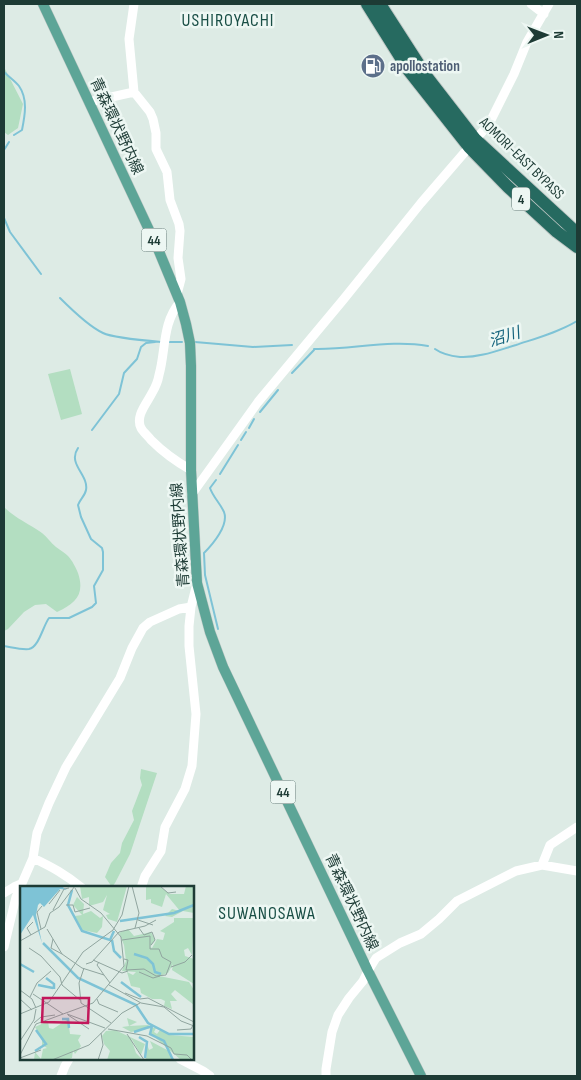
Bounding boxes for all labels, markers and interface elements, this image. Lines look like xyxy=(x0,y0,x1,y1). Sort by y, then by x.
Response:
district label: USHIROYACHI xyxy=(182,10,274,31)
north arrow xyxy=(521,10,571,60)
text: N xyxy=(550,31,567,39)
fuel station icon: apollostation xyxy=(360,53,386,79)
place label: apollostation xyxy=(390,57,460,76)
street label: 青森環状野内線 xyxy=(86,75,147,178)
street label: AOMORI-EAST BYPASS xyxy=(475,112,568,204)
road number: 4 xyxy=(512,188,530,210)
road number: 44 xyxy=(142,228,166,252)
water label: 沼川 xyxy=(486,323,524,351)
street label: 青森環状野内線 xyxy=(167,482,194,588)
road number: 44 xyxy=(270,780,296,804)
street label: 青森環状野内線 xyxy=(321,851,382,954)
inset map xyxy=(20,886,194,1060)
district label: SUWANOSAWA xyxy=(218,903,316,924)

